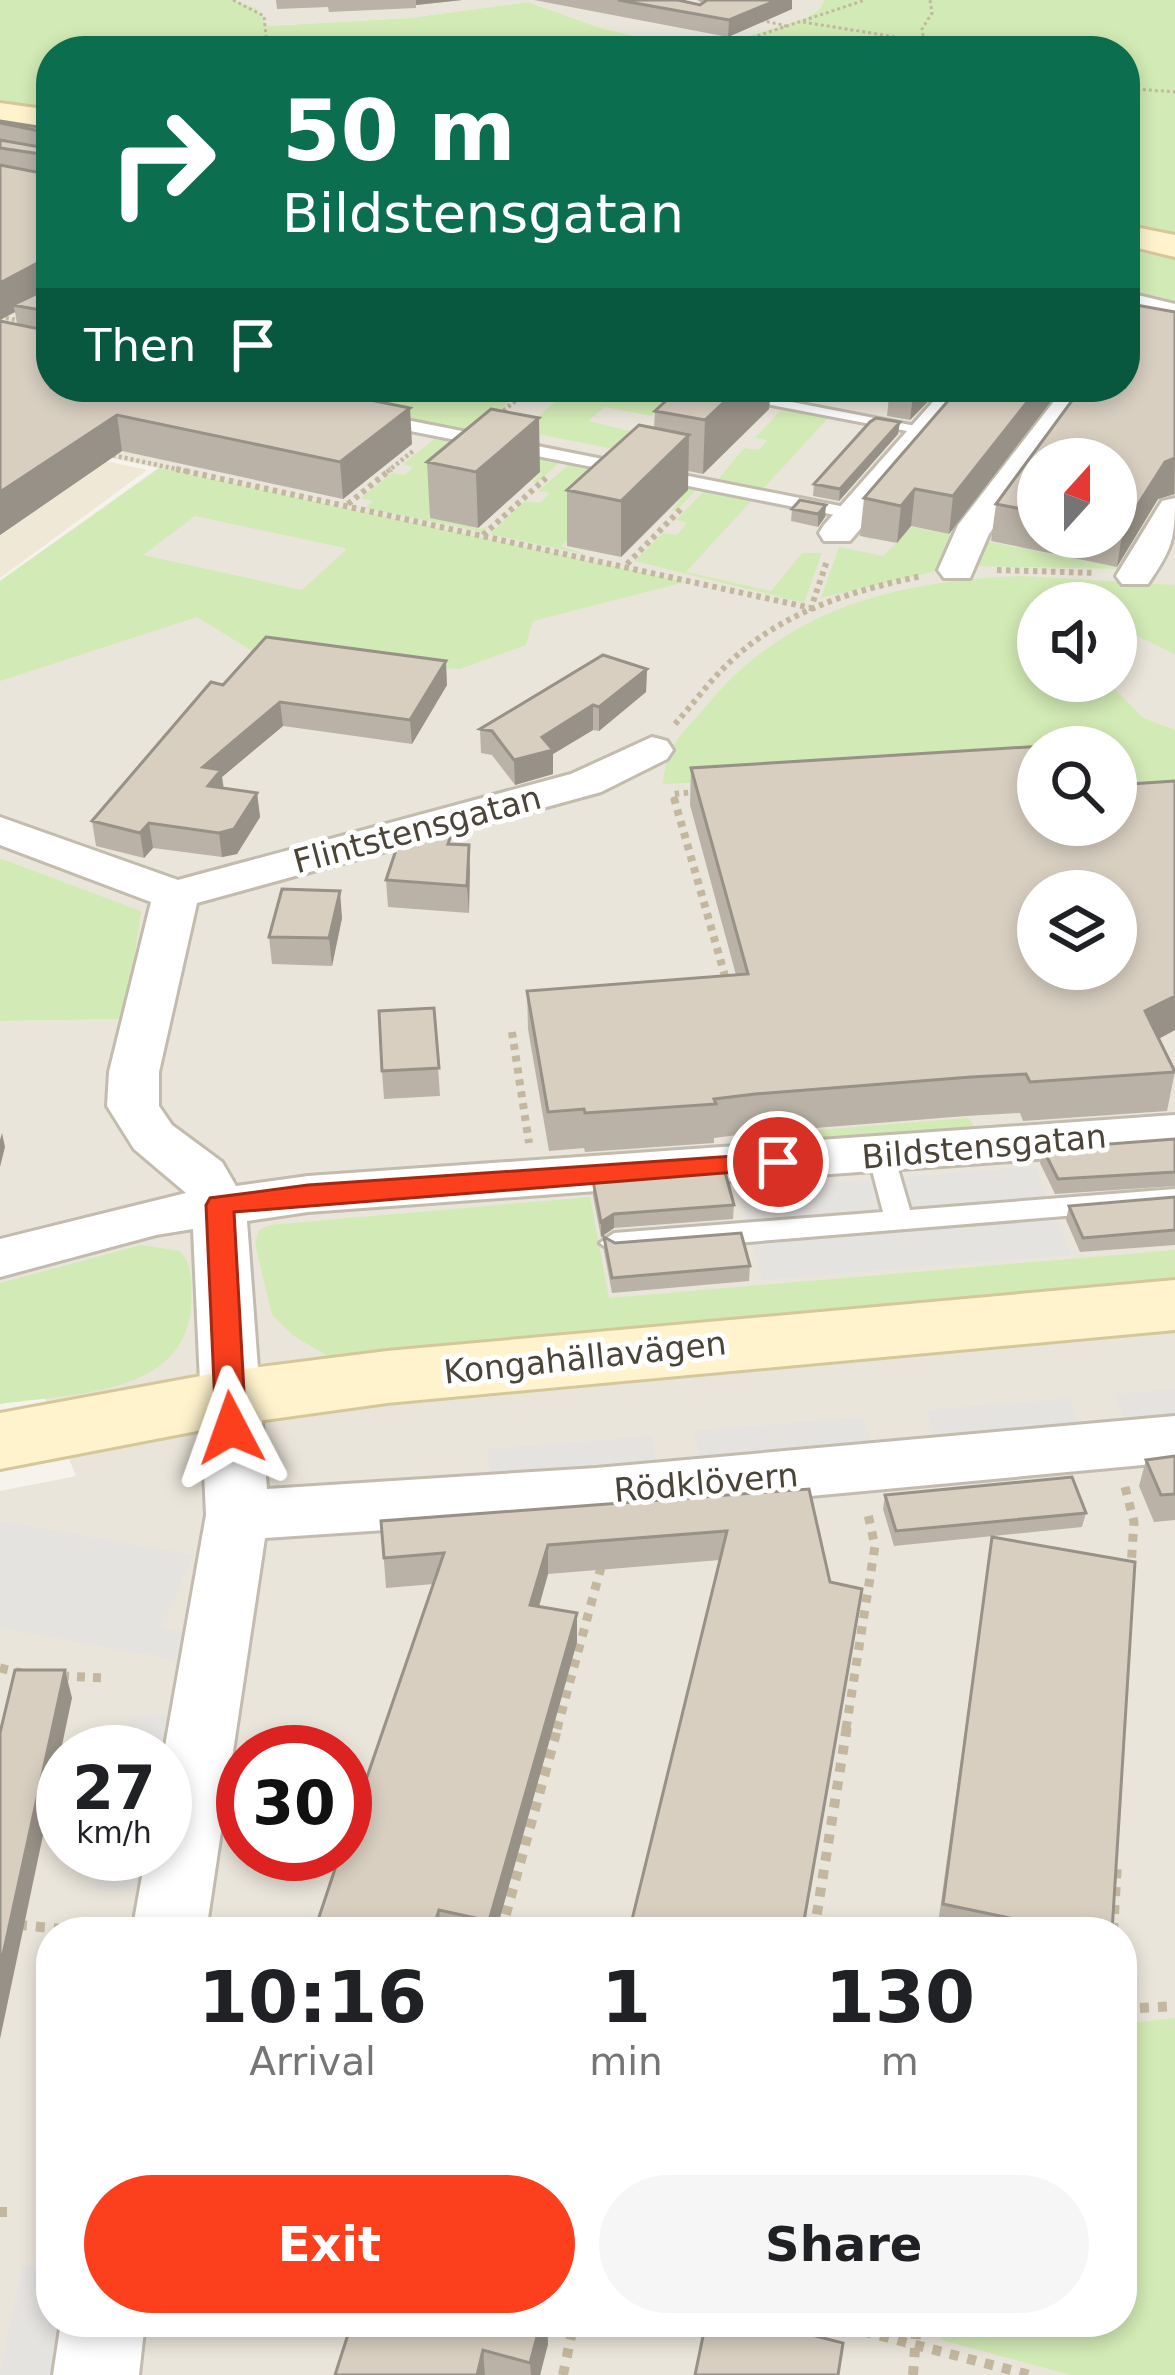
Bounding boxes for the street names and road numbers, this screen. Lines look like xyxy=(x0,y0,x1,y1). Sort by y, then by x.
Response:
street label: Flintstensgatan xyxy=(289,778,545,881)
street label: Bildstensgatan xyxy=(860,1116,1108,1177)
street label: Kongahällavägen xyxy=(442,1323,728,1392)
street label: Rödklövern xyxy=(612,1455,800,1510)

